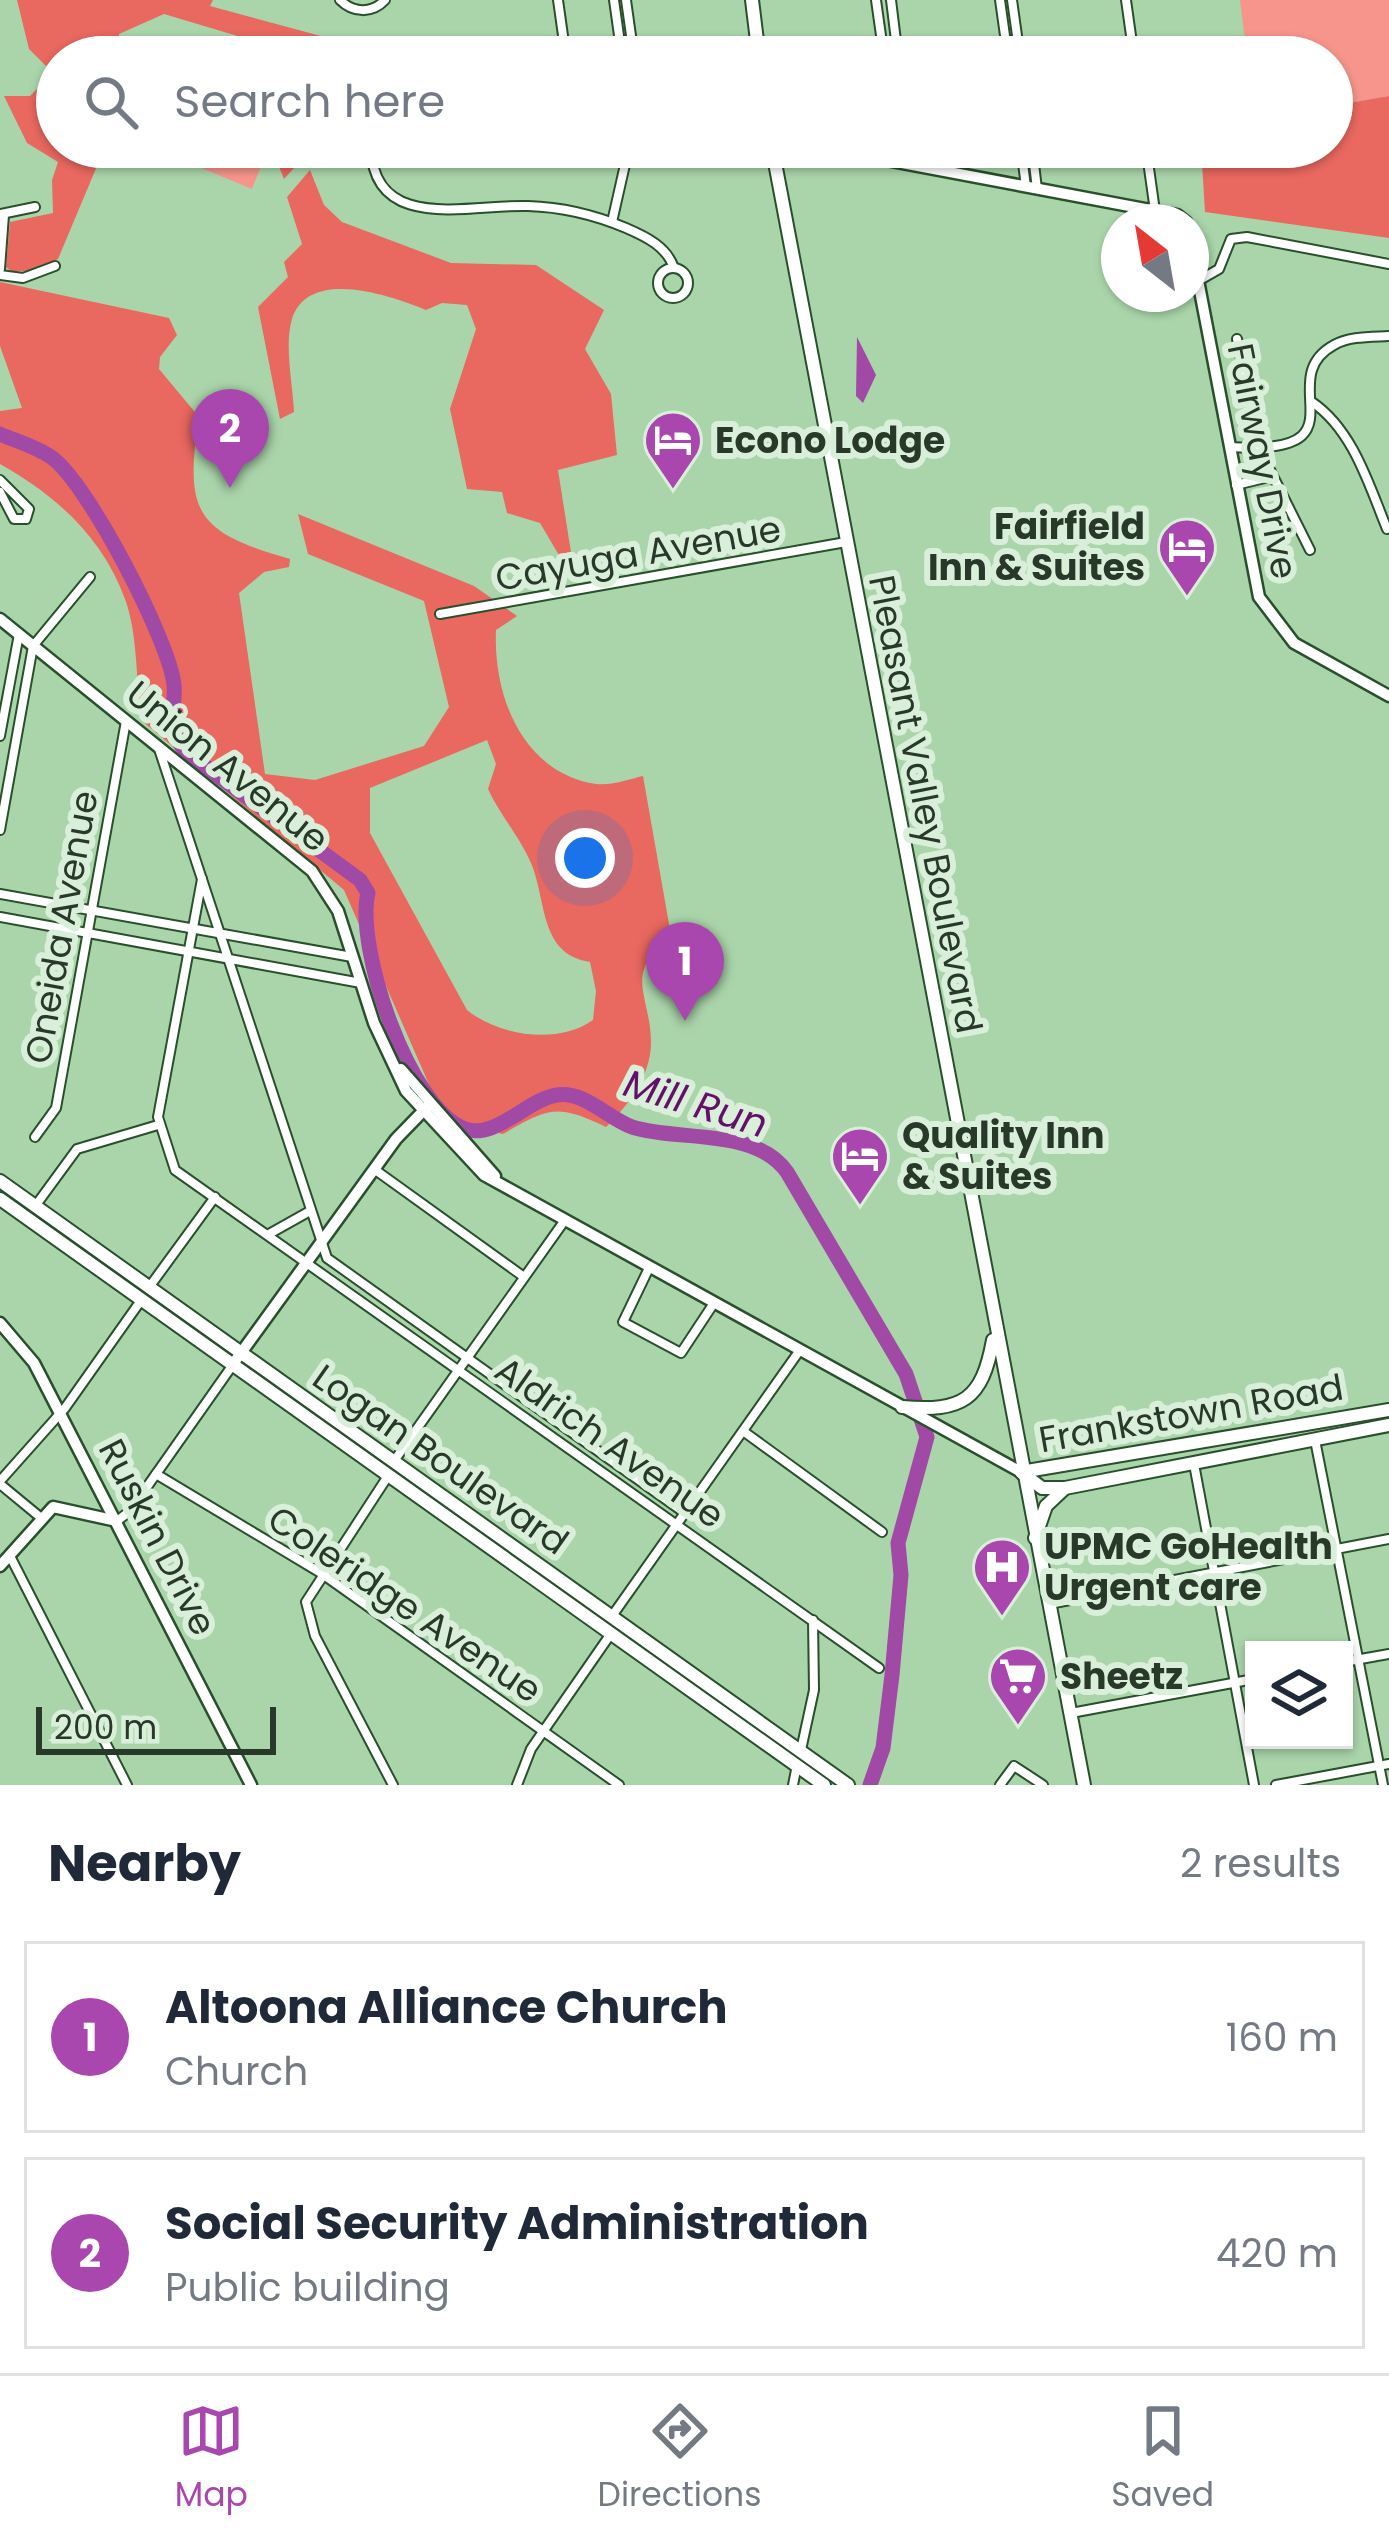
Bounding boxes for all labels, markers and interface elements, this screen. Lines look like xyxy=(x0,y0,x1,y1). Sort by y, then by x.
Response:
search box xyxy=(36,36,1353,168)
icon: search xyxy=(78,69,144,135)
text: Search here xyxy=(174,70,445,133)
north arrow xyxy=(1101,204,1209,312)
street label: Fairway Drive xyxy=(1215,339,1310,583)
pin: 2 xyxy=(191,389,269,488)
hotel icon: Econo Lodge xyxy=(642,409,704,491)
place label: Econo Lodge xyxy=(715,415,945,466)
place label: Fairfield Inn & Suites xyxy=(928,501,1145,593)
street label: Cayuga Avenue xyxy=(491,503,785,604)
hotel icon: Fairfield Inn & Suites xyxy=(1156,516,1218,598)
street label: Pleasant Valley Boulevard xyxy=(856,571,995,1037)
street label: Union Avenue xyxy=(116,669,340,864)
street label: Oneida Avenue xyxy=(12,787,111,1067)
your location xyxy=(555,828,615,888)
pin: 1 xyxy=(646,922,724,1021)
water label: Mill Run xyxy=(617,1056,774,1151)
place label: Quality Inn & Suites xyxy=(902,1110,1104,1202)
hotel icon: Quality Inn & Suites xyxy=(829,1125,891,1207)
street label: Aldrich Avenue xyxy=(485,1344,735,1541)
street label: Logan Boulevard xyxy=(303,1352,579,1567)
street label: Frankstown Road xyxy=(1035,1362,1347,1465)
street label: Ruskin Drive xyxy=(86,1430,229,1644)
street label: Coleridge Avenue xyxy=(258,1494,552,1715)
place label: UPMC GoHealth Urgent care xyxy=(1044,1521,1333,1613)
hospital icon: UPMC GoHealth Urgent care xyxy=(971,1536,1033,1618)
map controls xyxy=(1245,1641,1353,1749)
button: layers xyxy=(1245,1641,1353,1749)
supermarket icon: Sheetz xyxy=(987,1645,1049,1727)
place label: Sheetz xyxy=(1060,1651,1183,1702)
scale bar xyxy=(36,1701,276,1754)
text: 200 m xyxy=(54,1704,157,1751)
text: Nearby xyxy=(48,1827,241,1899)
text: 2 results xyxy=(1180,1836,1341,1891)
text: Altoona Alliance Church xyxy=(165,1976,728,2039)
text: 1 xyxy=(83,2010,97,2065)
text: 160 m xyxy=(1226,2010,1338,2065)
text: Church xyxy=(165,2044,308,2099)
text: Social Security Administration xyxy=(165,2192,869,2255)
text: 2 xyxy=(79,2226,101,2281)
text: 420 m xyxy=(1216,2226,1338,2281)
text: Public building xyxy=(165,2260,450,2315)
tab: Map xyxy=(175,2398,248,2520)
tab: Directions xyxy=(598,2398,761,2520)
tab: Saved xyxy=(1111,2398,1214,2520)

